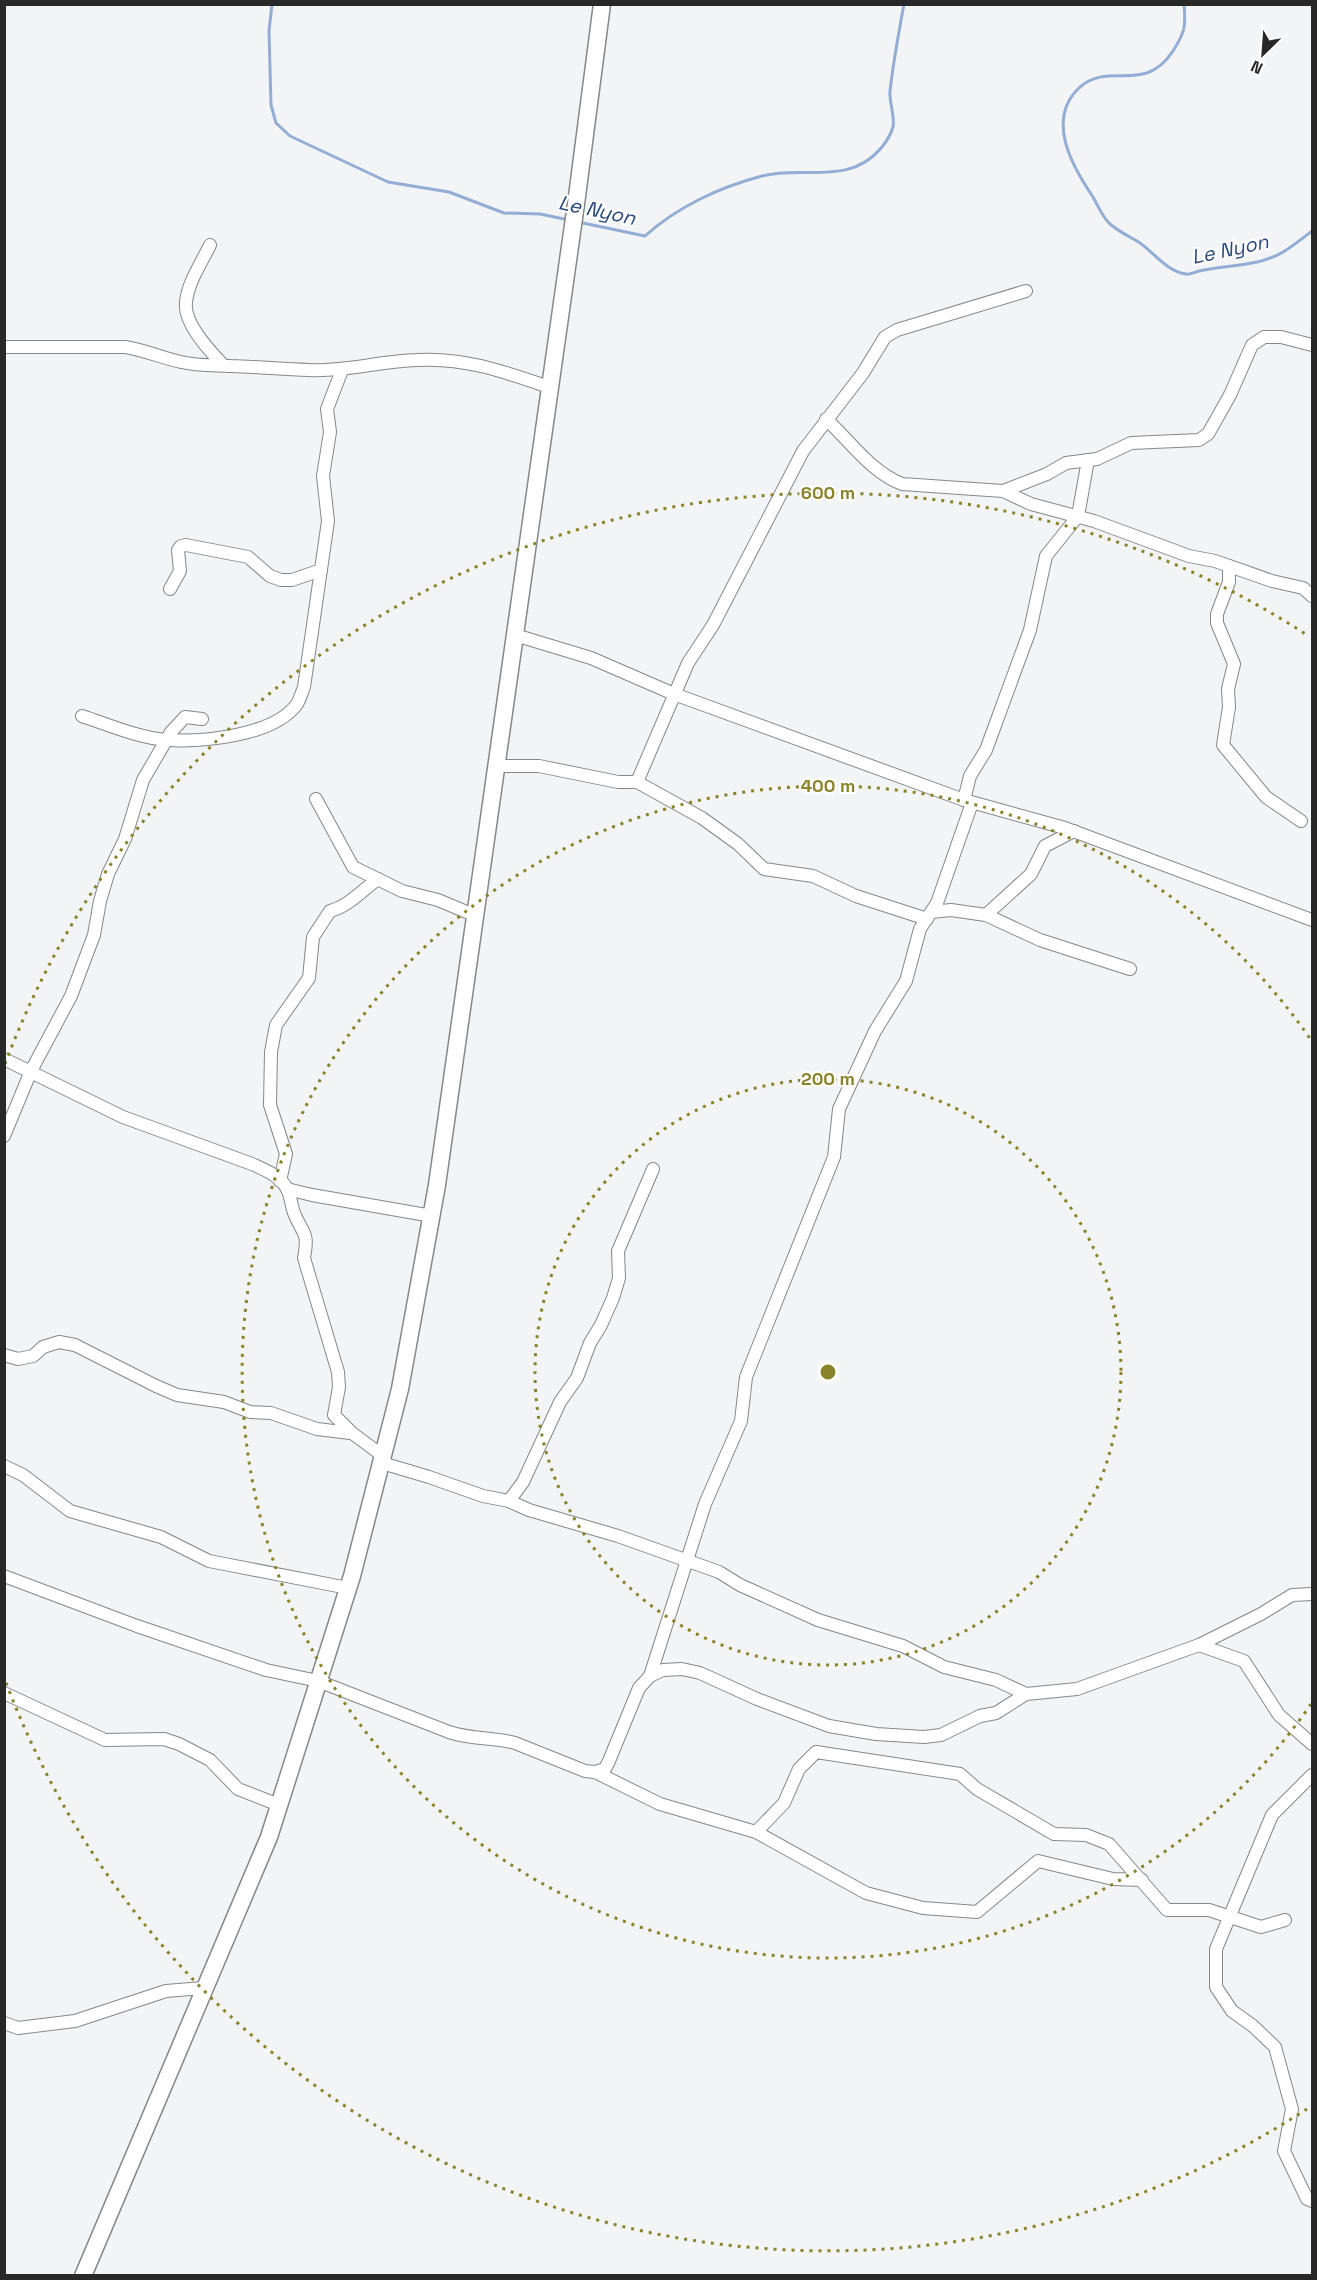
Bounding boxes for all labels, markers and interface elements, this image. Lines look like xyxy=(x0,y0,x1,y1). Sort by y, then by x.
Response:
north arrow xyxy=(1233,24,1293,84)
text: N xyxy=(1248,55,1266,79)
water label: Le Nyon xyxy=(556,189,639,231)
water label: Le Nyon xyxy=(1189,228,1272,270)
text: 600 m xyxy=(801,481,855,504)
text: 400 m xyxy=(801,774,855,797)
text: 200 m xyxy=(801,1067,855,1090)
centre of rings xyxy=(818,1362,838,1382)

